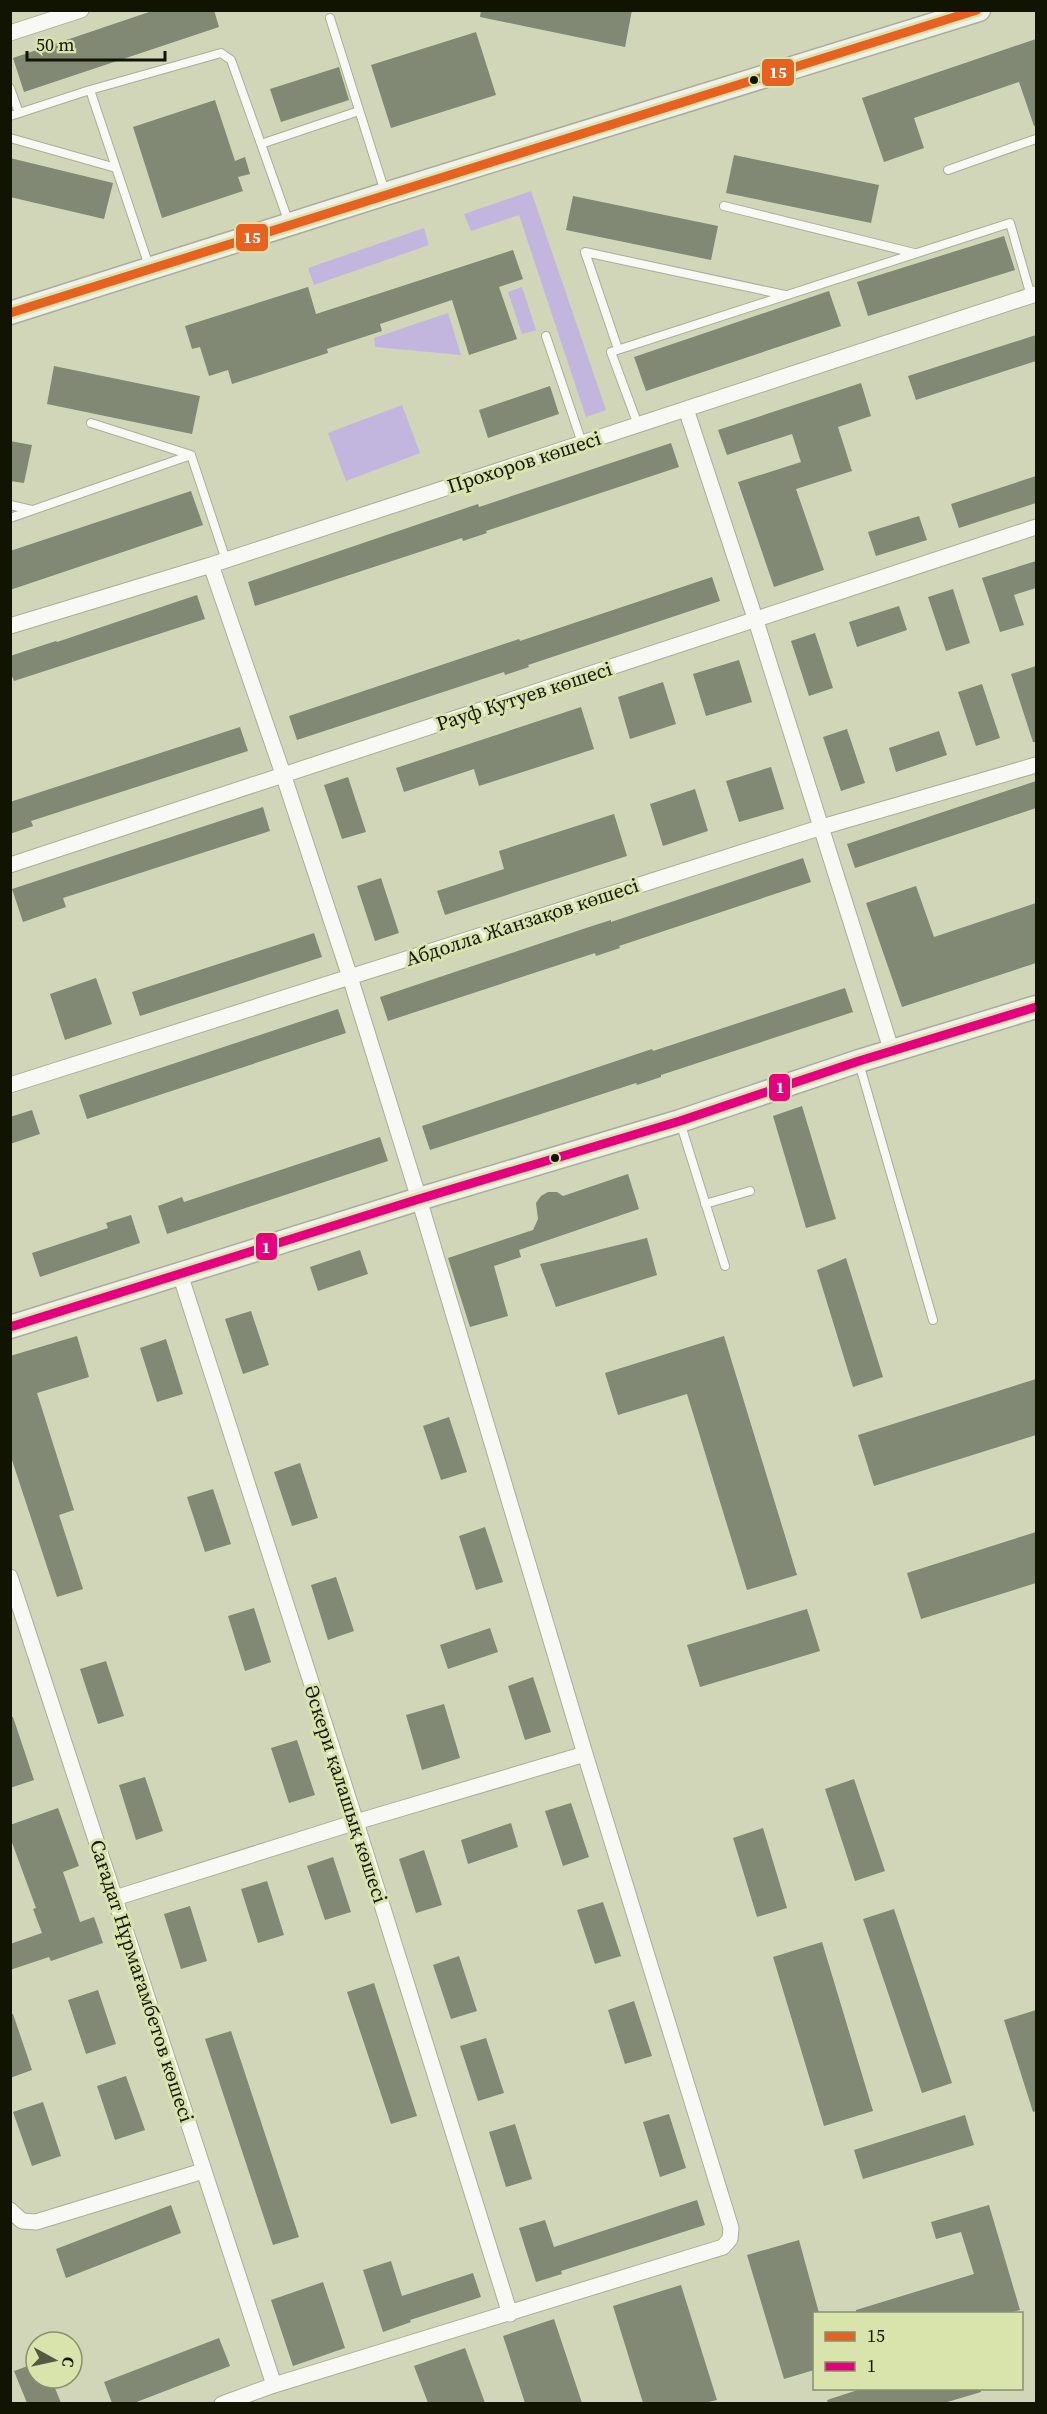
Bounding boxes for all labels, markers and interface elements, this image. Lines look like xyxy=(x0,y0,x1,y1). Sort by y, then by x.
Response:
scale bar xyxy=(27,24,165,62)
text: 50 m xyxy=(36,32,74,57)
line badge: 15 xyxy=(761,58,795,87)
text: 15 xyxy=(769,61,787,83)
unlabelled marker xyxy=(748,74,760,86)
line badge: 15 xyxy=(235,223,269,252)
text: 15 xyxy=(243,226,261,248)
street label: Прохоров көшесі xyxy=(444,424,605,500)
street label: Рауф Кутуев көшесі xyxy=(432,654,616,738)
street label: Абдолла Жанзақов көшесі xyxy=(402,871,642,973)
line badge: 1 xyxy=(768,1073,791,1102)
text: 1 xyxy=(776,1076,784,1098)
unlabelled marker xyxy=(549,1152,561,1164)
line badge: 1 xyxy=(255,1232,278,1261)
text: 1 xyxy=(262,1236,270,1258)
street label: Әскери қалашық көшесі xyxy=(297,1681,395,1907)
street label: Сағадат Нұрмағамбетов көшесі xyxy=(83,1836,201,2126)
legend xyxy=(813,2312,1023,2390)
text: 15 xyxy=(867,2323,885,2348)
north arrow xyxy=(24,2330,84,2390)
text: 1 xyxy=(867,2353,876,2378)
text: С xyxy=(57,2356,80,2369)

